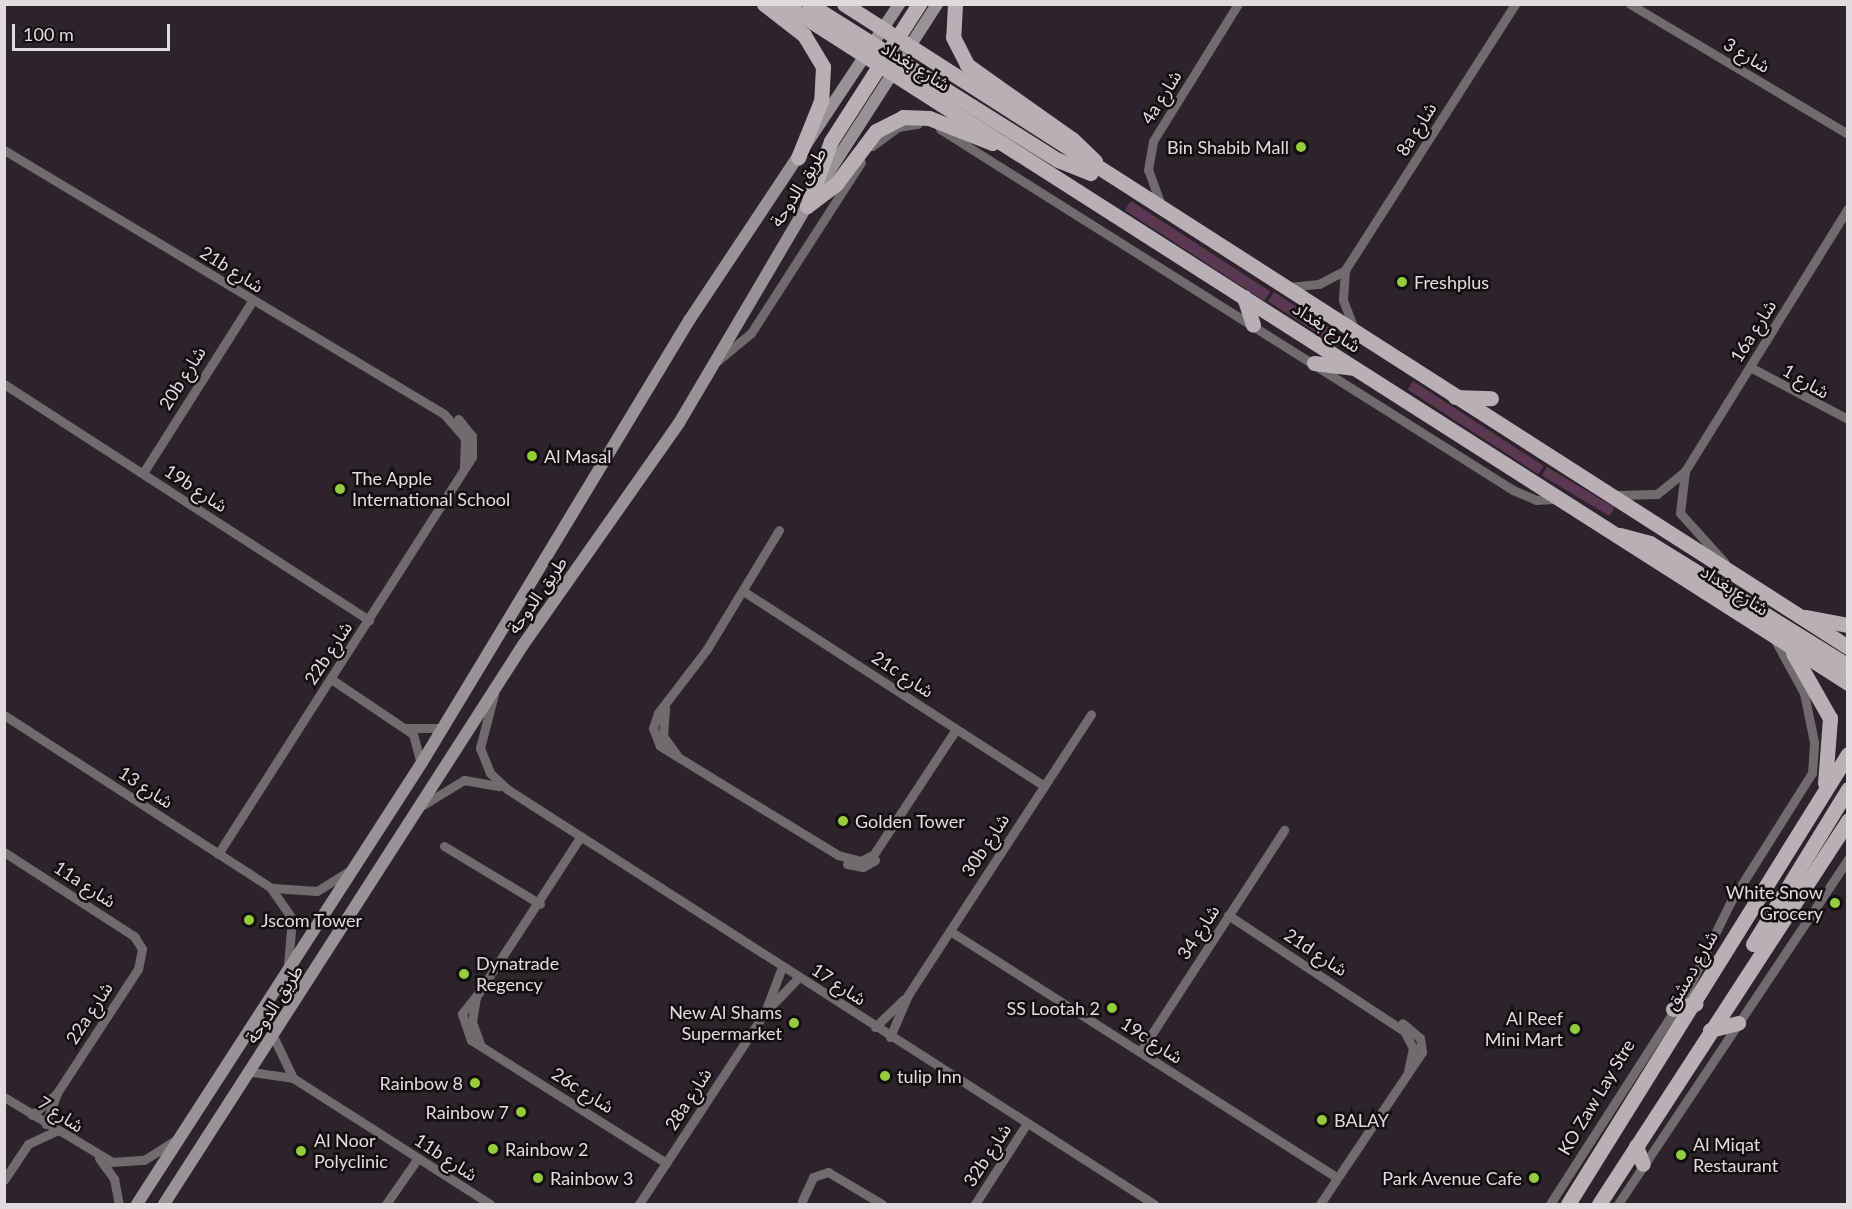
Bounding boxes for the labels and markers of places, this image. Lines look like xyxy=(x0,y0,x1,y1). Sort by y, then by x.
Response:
place label: Bin Shabib Mall xyxy=(1167,136,1289,158)
marker: Bin Shabib Mall xyxy=(1294,140,1308,154)
place label: Freshplus xyxy=(1414,271,1489,293)
marker: Freshplus xyxy=(1395,275,1409,289)
place label: Al Masal xyxy=(544,445,611,467)
marker: Al Masal xyxy=(525,449,539,463)
place label: The Apple International School xyxy=(352,468,510,510)
marker: The Apple International School xyxy=(333,482,347,496)
place label: Golden Tower xyxy=(855,810,965,832)
marker: Golden Tower xyxy=(836,814,850,828)
place label: White Snow Grocery xyxy=(1726,882,1823,924)
marker: White Snow Grocery xyxy=(1828,896,1842,910)
place label: Jscom Tower xyxy=(261,909,363,931)
marker: Jscom Tower xyxy=(242,913,256,927)
place label: Dynatrade Regency xyxy=(476,953,559,996)
marker: Dynatrade Regency xyxy=(457,967,471,981)
place label: SS Lootah 2 xyxy=(1007,997,1100,1019)
marker: SS Lootah 2 xyxy=(1105,1001,1119,1015)
place label: New Al Shams Supermarket xyxy=(668,1002,782,1044)
place label: Al Reef Mini Mart xyxy=(1485,1008,1563,1050)
marker: New Al Shams Supermarket xyxy=(787,1016,801,1030)
marker: Al Reef Mini Mart xyxy=(1568,1022,1582,1036)
place label: tulip Inn xyxy=(897,1065,962,1087)
marker: tulip Inn xyxy=(878,1069,892,1083)
place label: Rainbow 8 xyxy=(379,1072,463,1094)
marker: Rainbow 8 xyxy=(468,1076,482,1090)
place label: Rainbow 7 xyxy=(425,1101,509,1123)
marker: Rainbow 7 xyxy=(514,1105,528,1119)
place label: BALAY xyxy=(1334,1109,1389,1131)
marker: BALAY xyxy=(1315,1113,1329,1127)
place label: Al Noor Polyclinic xyxy=(314,1130,388,1172)
place label: Al Miqat Restaurant xyxy=(1693,1134,1778,1176)
place label: Rainbow 2 xyxy=(505,1138,589,1160)
marker: Al Noor Polyclinic xyxy=(292,1142,310,1160)
marker: Rainbow 2 xyxy=(486,1142,500,1156)
marker: Al Miqat Restaurant xyxy=(1674,1148,1688,1162)
place label: Rainbow 3 xyxy=(550,1167,634,1189)
place label: Park Avenue Cafe xyxy=(1382,1167,1522,1189)
marker: Rainbow 3 xyxy=(531,1171,545,1185)
marker: Park Avenue Cafe xyxy=(1527,1171,1541,1185)

